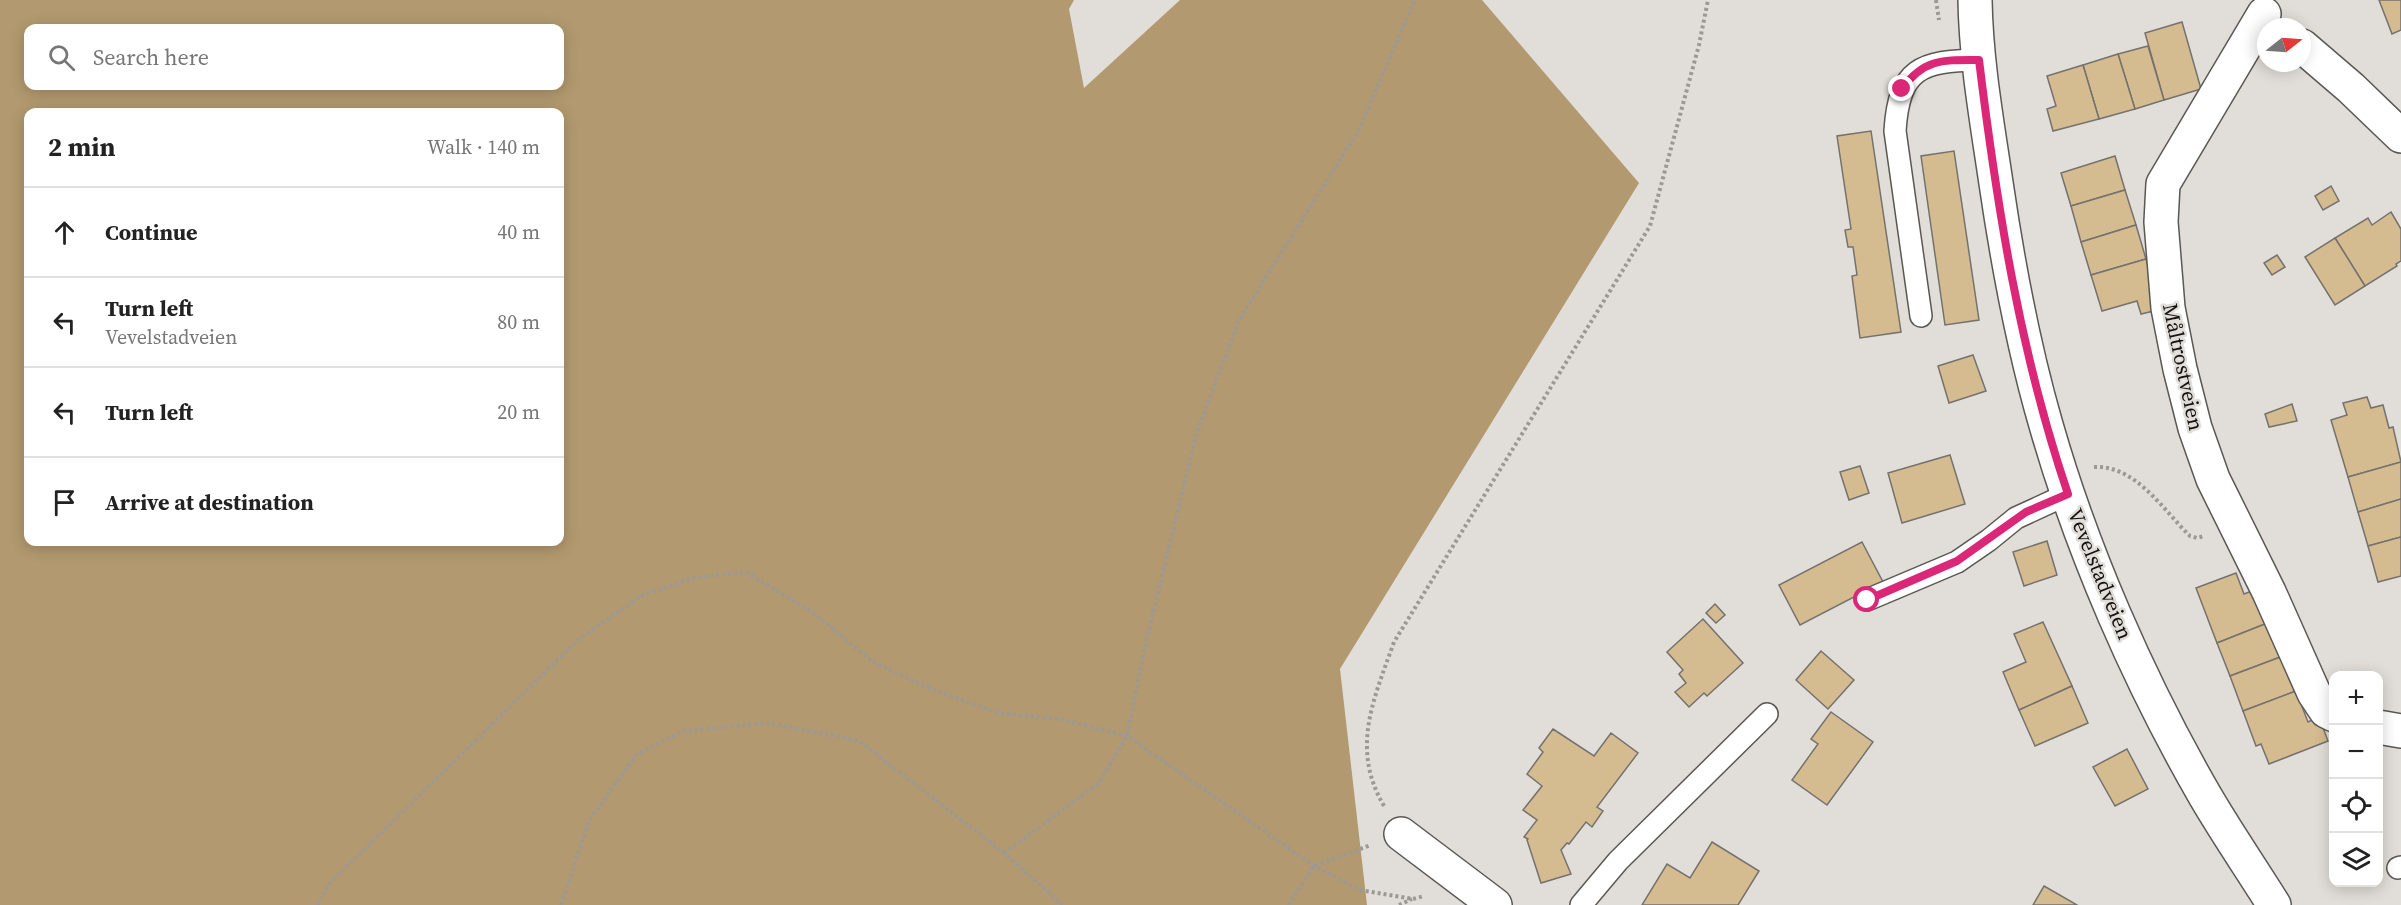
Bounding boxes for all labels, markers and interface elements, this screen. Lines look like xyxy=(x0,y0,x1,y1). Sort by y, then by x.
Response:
north arrow xyxy=(2257,18,2311,72)
search box xyxy=(24,24,564,90)
icon: search xyxy=(45,41,78,74)
text: Search here xyxy=(93,42,209,72)
route end xyxy=(1888,75,1914,101)
text: 2 min xyxy=(48,129,115,165)
text: Walk · 140 m xyxy=(427,133,540,161)
icon: ahead xyxy=(48,216,81,249)
text: Continue xyxy=(105,217,198,247)
text: 40 m xyxy=(497,218,540,246)
text: Turn left xyxy=(105,293,193,323)
street label: Måltrostveien xyxy=(2156,301,2211,433)
icon: left xyxy=(48,306,81,339)
text: 80 m xyxy=(497,308,540,336)
text: Vevelstadveien xyxy=(105,323,237,351)
icon: left xyxy=(48,396,81,429)
text: Turn left xyxy=(105,397,193,427)
text: 20 m xyxy=(497,398,540,426)
icon: arrive xyxy=(48,486,81,519)
text: Arrive at destination xyxy=(105,487,314,517)
street label: Vevelstadveien xyxy=(2061,504,2140,644)
route start xyxy=(1853,586,1879,612)
map controls xyxy=(2329,671,2383,887)
button: + xyxy=(2329,671,2383,725)
button: − xyxy=(2329,725,2383,779)
button: locate xyxy=(2329,779,2383,833)
button: layers xyxy=(2329,833,2383,887)

